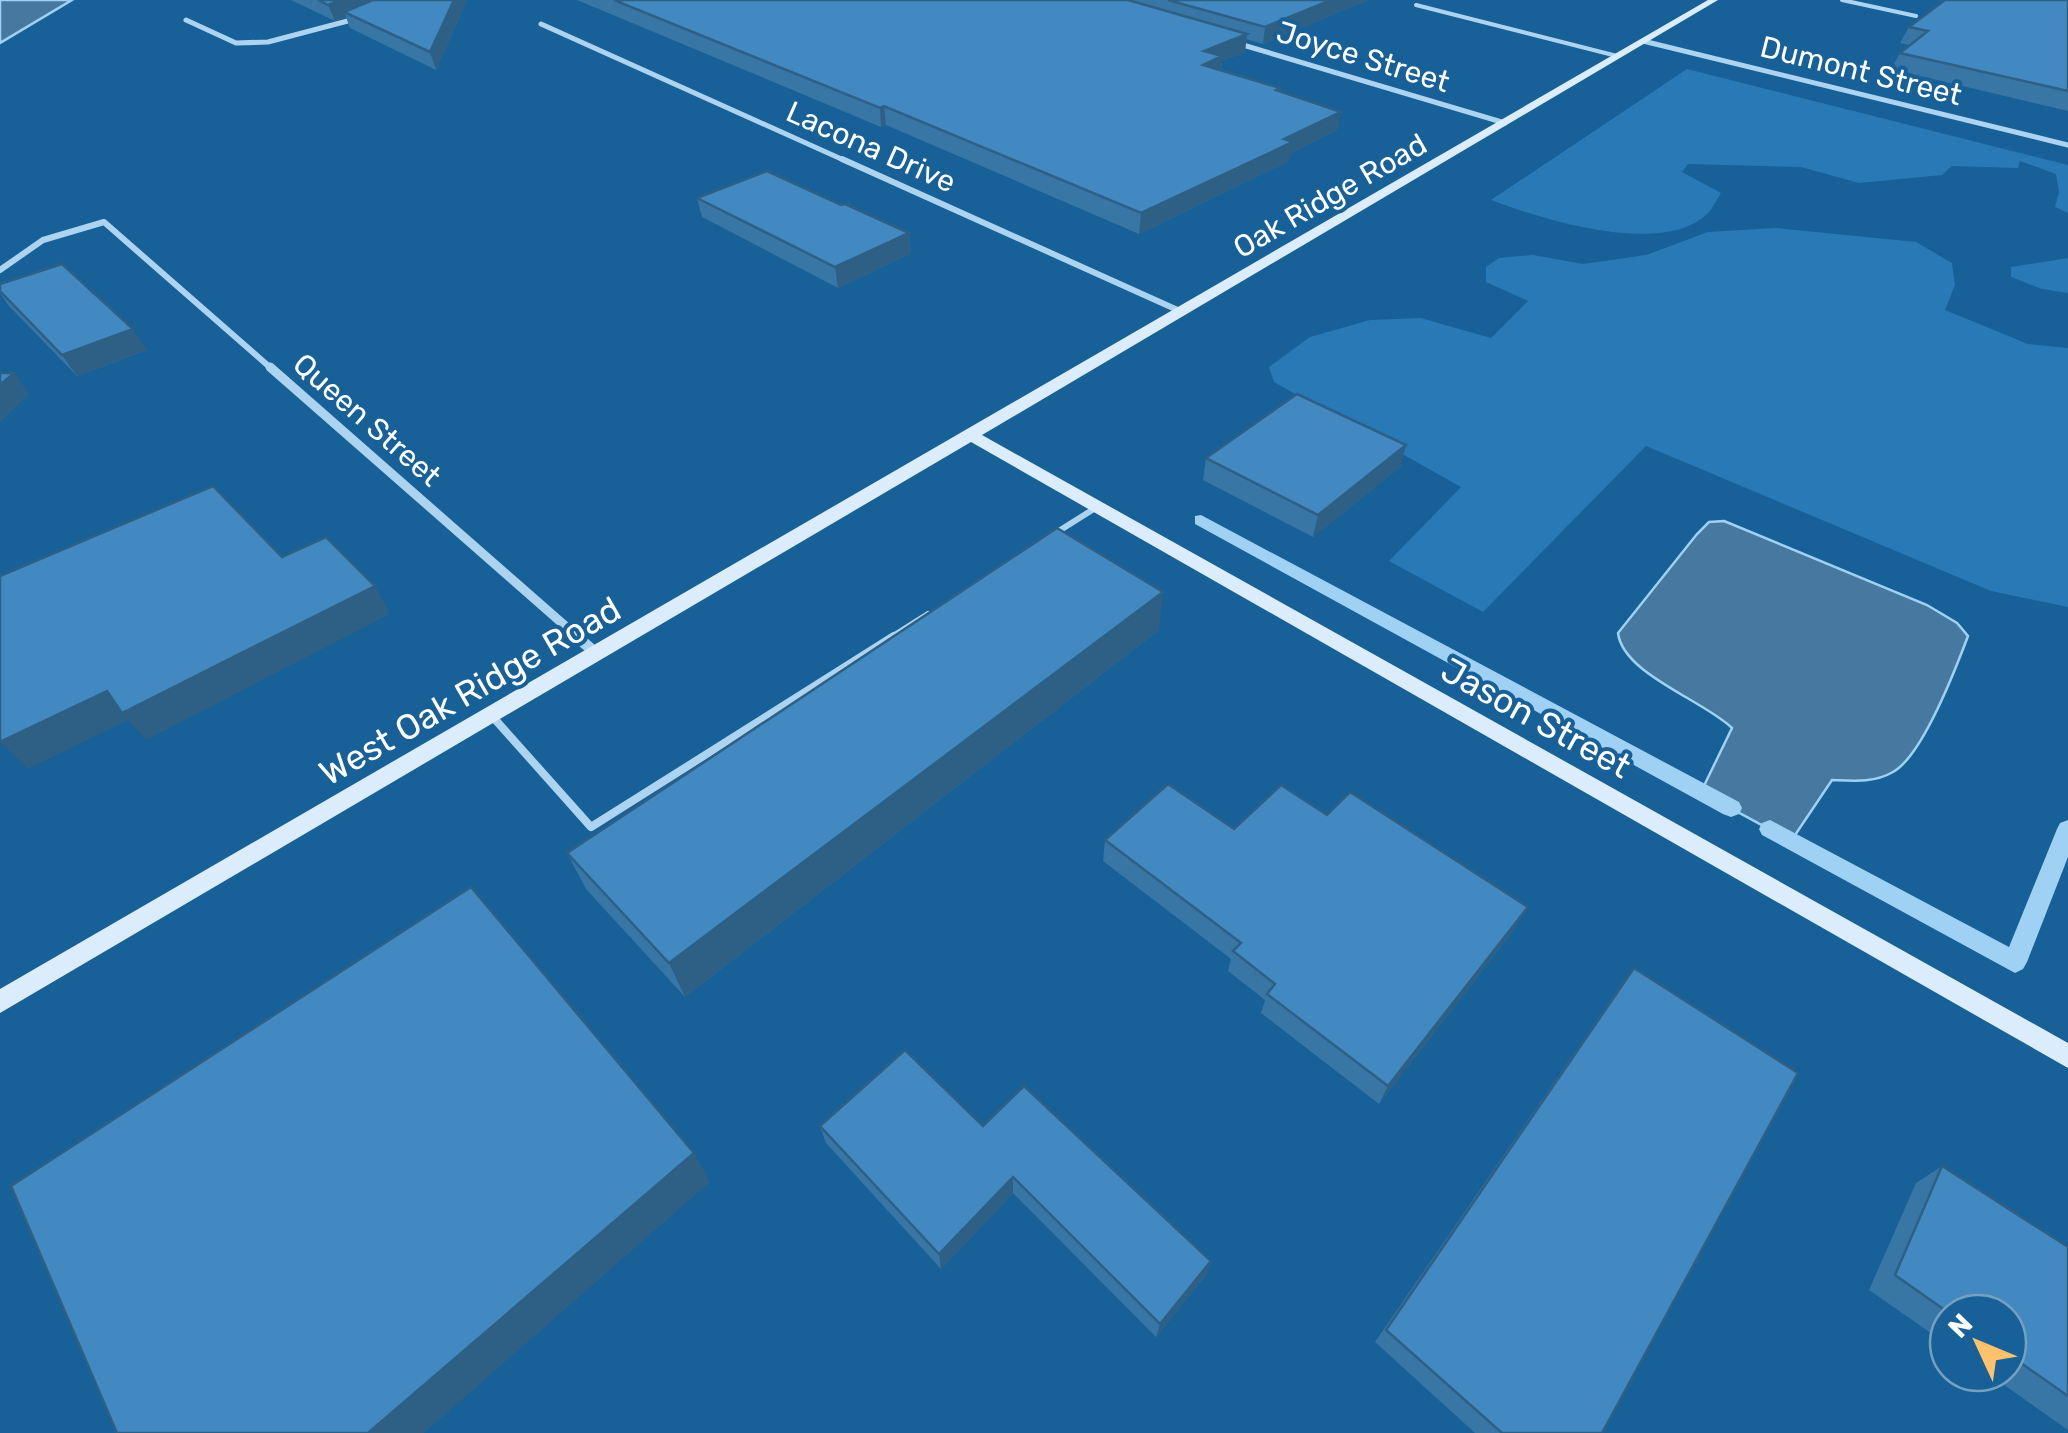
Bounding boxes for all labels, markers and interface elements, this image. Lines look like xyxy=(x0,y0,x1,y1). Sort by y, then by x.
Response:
street label: Joyce Street xyxy=(1272,14,1454,100)
street label: Dumont Street xyxy=(1757,29,1966,113)
street label: Lacona Drive xyxy=(781,94,961,200)
street label: Oak Ridge Road xyxy=(1227,126,1433,266)
street label: Queen Street xyxy=(286,346,449,494)
street label: West Oak Ridge Road xyxy=(312,588,628,794)
street label: Jason Street xyxy=(1434,649,1638,787)
north arrow xyxy=(1928,1293,2028,1393)
text: N xyxy=(1942,1307,1979,1345)

